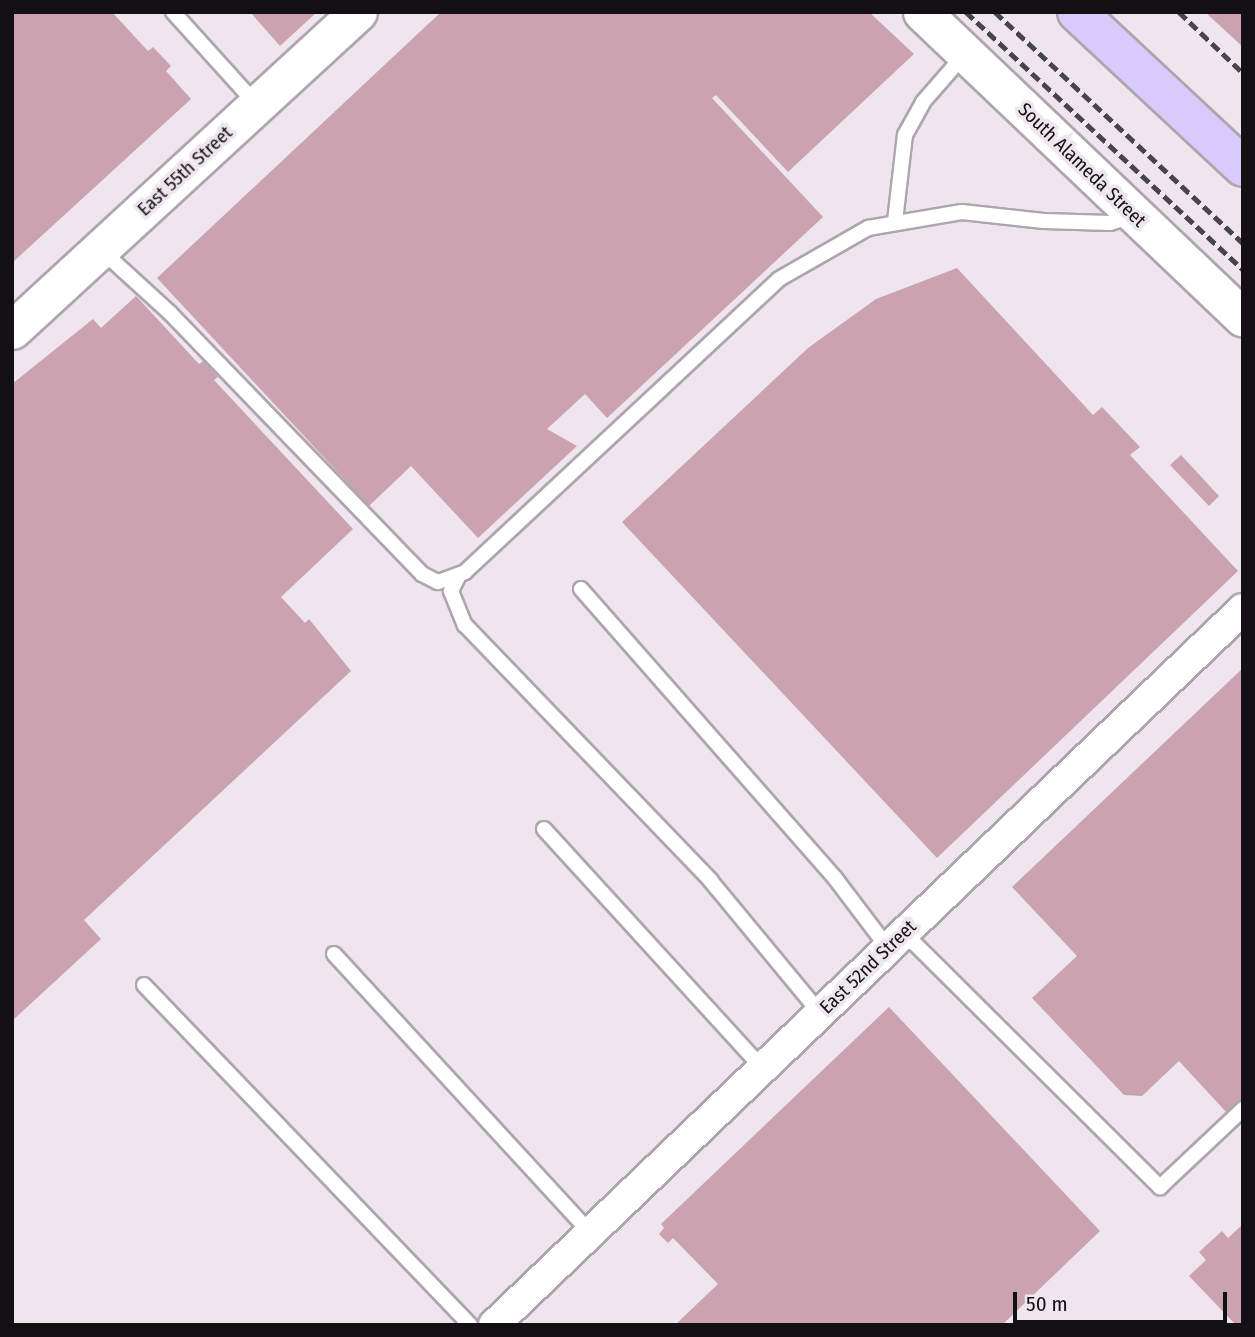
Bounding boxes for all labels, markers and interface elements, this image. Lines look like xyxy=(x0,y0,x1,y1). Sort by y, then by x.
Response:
street label: South Alameda Street xyxy=(1013,98,1151,232)
street label: East 55th Street xyxy=(133,121,237,221)
street label: East 52nd Street xyxy=(815,915,921,1019)
scale bar xyxy=(1017,1278,1230,1322)
text: 50 m xyxy=(1026,1291,1068,1317)

